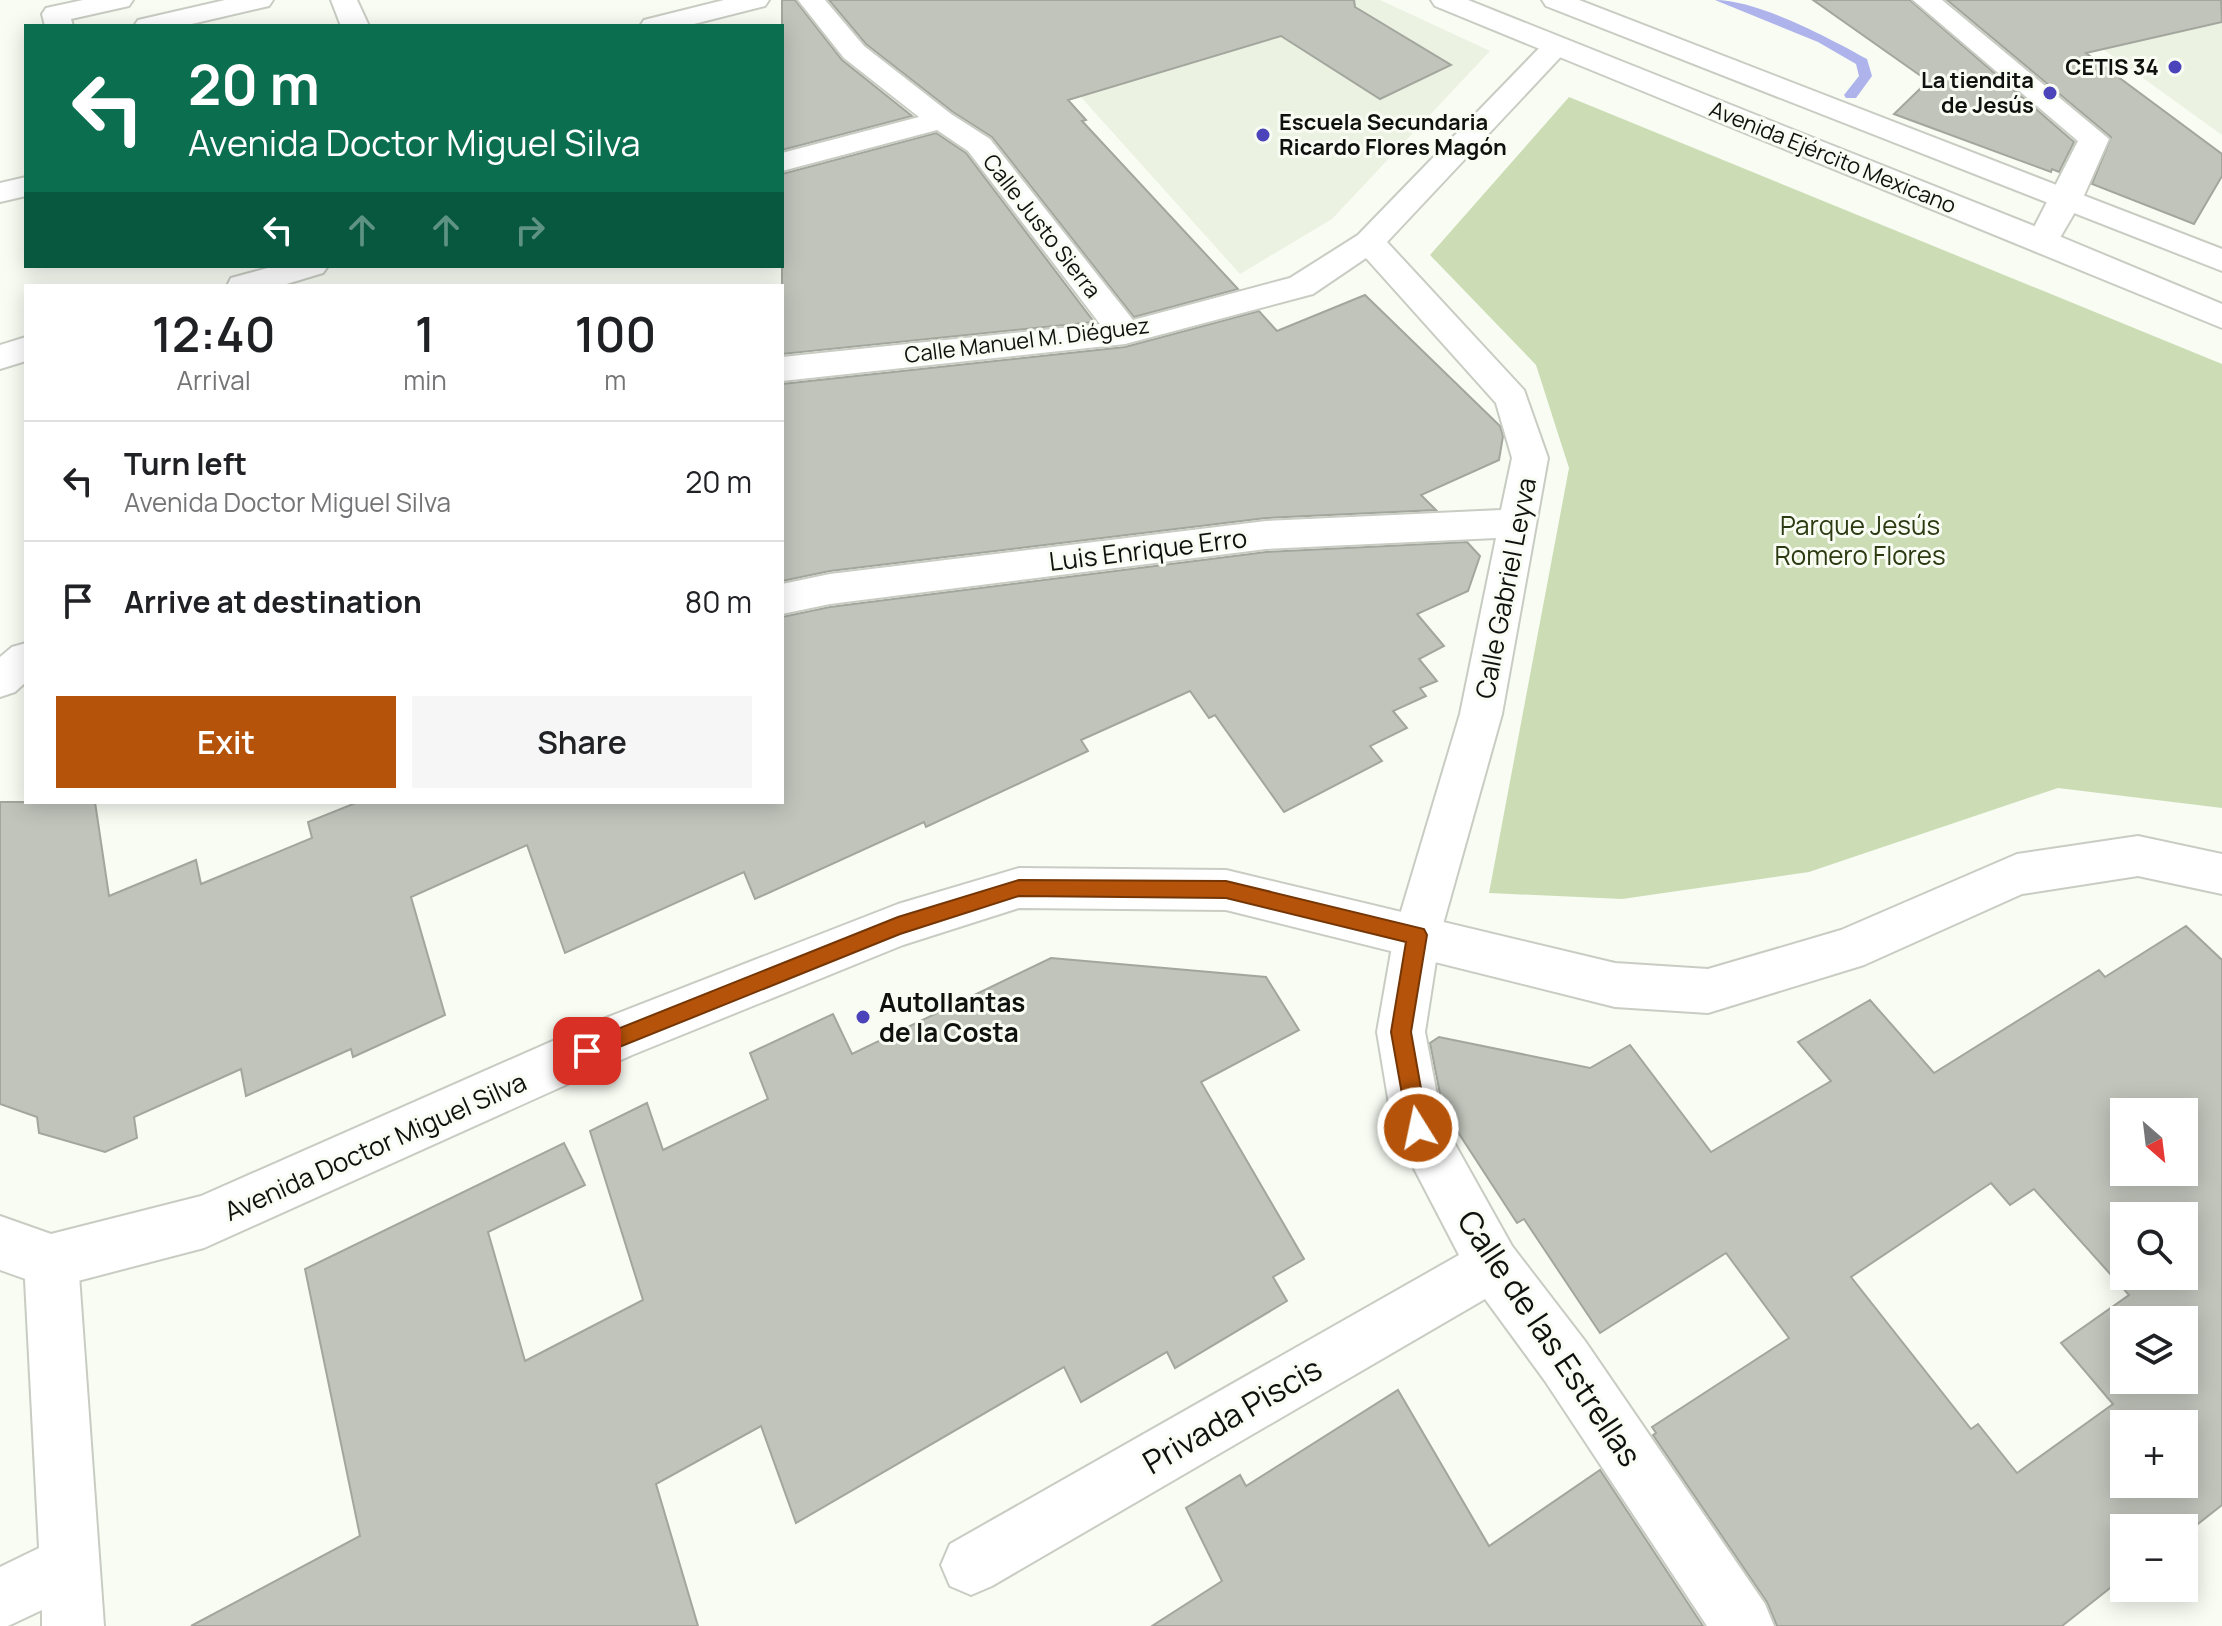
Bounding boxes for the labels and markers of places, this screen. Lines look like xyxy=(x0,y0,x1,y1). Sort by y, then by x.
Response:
place label: CETIS 34 xyxy=(2065,52,2159,82)
marker: CETIS 34 xyxy=(2166,58,2184,76)
place label: La tiendita de Jesús xyxy=(1921,65,2034,120)
marker: La tiendita de Jesús xyxy=(2041,84,2059,102)
place label: Escuela Secundaria Ricardo Flores Magón xyxy=(1279,107,1507,162)
marker: Escuela Secundaria Ricardo Flores Magón xyxy=(1254,126,1272,144)
place label: Autollantas de la Costa xyxy=(879,984,1025,1050)
marker: Autollantas de la Costa xyxy=(854,1008,872,1026)
pin xyxy=(553,1017,621,1085)

